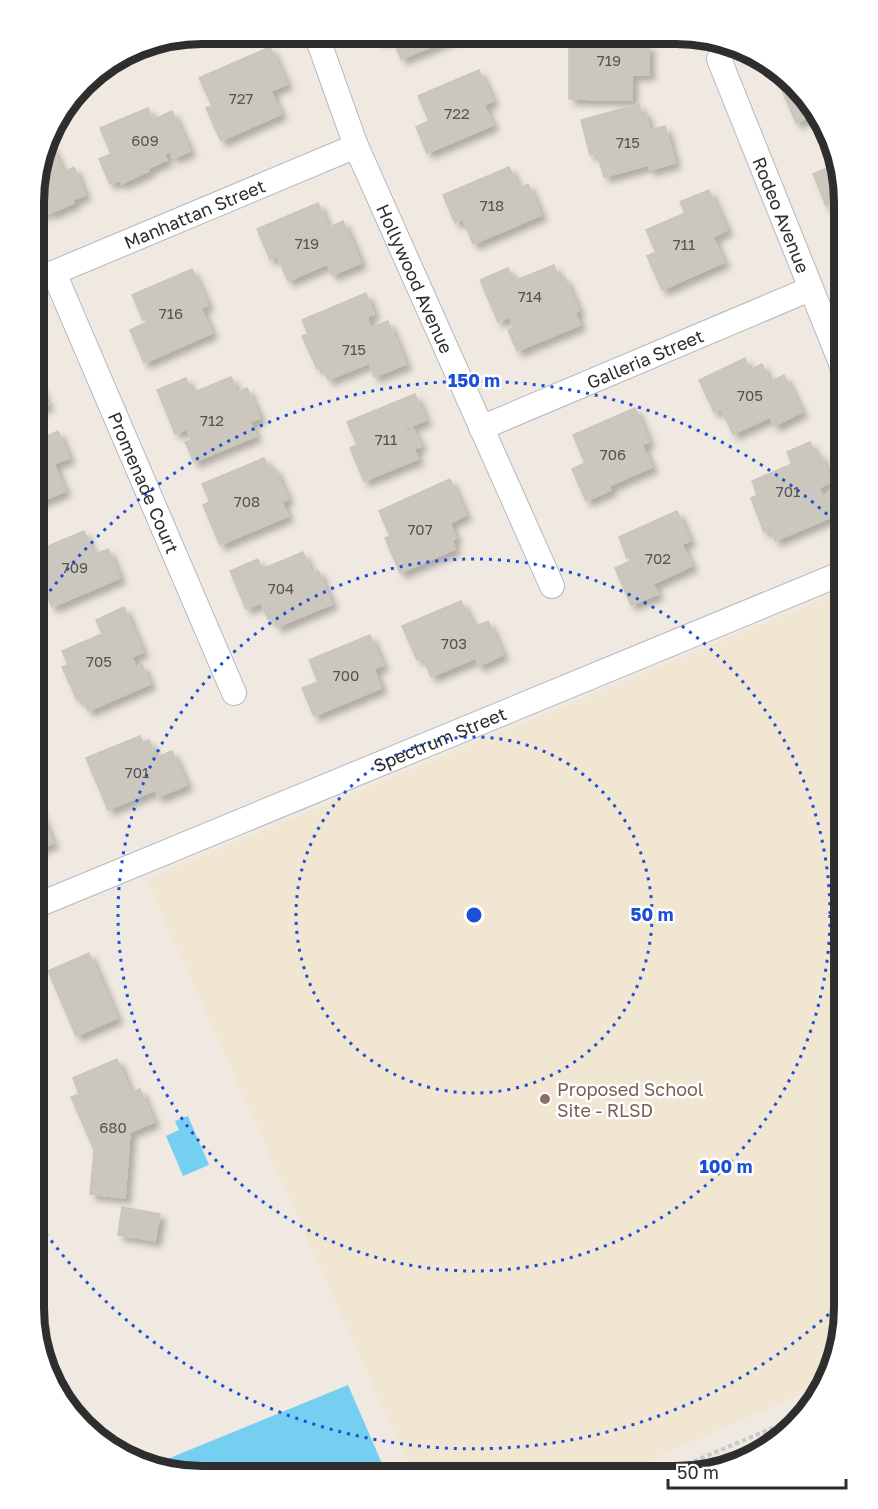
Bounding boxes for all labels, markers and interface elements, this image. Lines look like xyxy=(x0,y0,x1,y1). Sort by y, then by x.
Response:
house number: 719 xyxy=(597,51,621,69)
house number: 727 xyxy=(229,89,253,107)
house number: 722 xyxy=(444,104,470,122)
house number: 609 xyxy=(131,131,159,149)
house number: 715 xyxy=(616,133,640,151)
street label: Rodeo Avenue xyxy=(748,153,815,276)
street label: Manhattan Street xyxy=(121,174,268,253)
house number: 718 xyxy=(480,196,504,214)
street label: Hollywood Avenue xyxy=(372,200,458,357)
house number: 719 xyxy=(295,234,319,252)
house number: 711 xyxy=(673,235,695,253)
house number: 714 xyxy=(518,287,542,305)
house number: 716 xyxy=(159,304,183,322)
street label: Galleria Street xyxy=(583,324,707,393)
house number: 715 xyxy=(342,340,366,358)
text: 150 m xyxy=(448,369,500,391)
house number: 705 xyxy=(737,386,763,404)
street label: Promenade Court xyxy=(104,409,184,557)
house number: 712 xyxy=(200,411,224,429)
house number: 711 xyxy=(375,430,397,448)
house number: 706 xyxy=(600,445,626,463)
house number: 701 xyxy=(776,482,800,500)
house number: 708 xyxy=(234,492,260,510)
house number: 707 xyxy=(407,520,433,538)
house number: 702 xyxy=(645,549,671,567)
house number: 709 xyxy=(62,558,88,576)
house number: 704 xyxy=(268,579,294,597)
house number: 703 xyxy=(441,634,467,652)
house number: 705 xyxy=(86,652,112,670)
house number: 700 xyxy=(333,666,359,684)
street label: Spectrum Street xyxy=(370,702,509,776)
house number: 701 xyxy=(125,763,149,781)
text: 50 m xyxy=(631,903,673,925)
centre of rings xyxy=(464,905,484,925)
place label: Proposed School Site - RLSD xyxy=(557,1078,704,1121)
marker: Proposed School Site - RLSD xyxy=(538,1092,552,1106)
house number: 680 xyxy=(99,1118,127,1136)
text: 100 m xyxy=(700,1155,752,1177)
scale bar xyxy=(668,1452,846,1490)
text: 50 m xyxy=(677,1461,719,1483)

